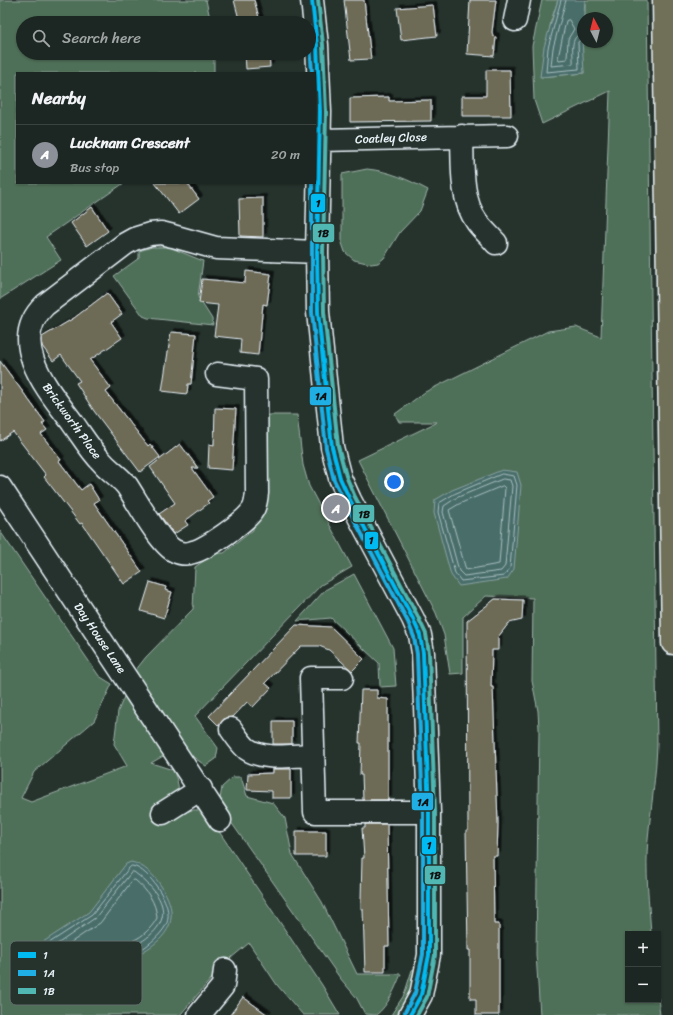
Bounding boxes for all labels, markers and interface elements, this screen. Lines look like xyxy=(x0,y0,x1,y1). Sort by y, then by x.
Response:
north arrow xyxy=(577,12,613,48)
search box xyxy=(16,16,316,60)
text: Search here xyxy=(62,25,141,51)
icon: search xyxy=(30,27,52,49)
text: Nearby xyxy=(32,83,86,113)
street label: Coatley Close xyxy=(355,126,427,150)
text: Lucknam Crescent xyxy=(70,130,190,156)
text: A xyxy=(41,143,49,166)
text: 20 m xyxy=(271,143,300,166)
text: Bus stop xyxy=(70,156,119,179)
line badge: 1 xyxy=(310,193,326,213)
text: 1 xyxy=(316,194,321,213)
line badge: 1B xyxy=(312,223,335,243)
text: 1B xyxy=(317,224,329,243)
street label: Brickworth Place xyxy=(36,378,108,464)
line badge: 1A xyxy=(309,386,332,406)
text: 1A xyxy=(315,387,327,406)
your location xyxy=(384,472,404,492)
pin: A xyxy=(323,493,349,523)
line badge: 1B xyxy=(352,504,375,523)
text: 1B xyxy=(358,505,370,524)
line badge: 1 xyxy=(364,531,379,550)
text: 1 xyxy=(369,531,374,550)
street label: Day House Lane xyxy=(68,598,132,678)
line badge: 1A xyxy=(411,792,434,811)
text: 1A xyxy=(417,793,429,812)
line badge: 1 xyxy=(421,836,437,855)
text: 1 xyxy=(427,836,432,855)
line badge: 1B xyxy=(424,865,446,885)
text: 1B xyxy=(429,866,441,885)
map controls xyxy=(625,931,661,1003)
button: + xyxy=(625,931,661,967)
legend xyxy=(10,941,142,1005)
text: 1 xyxy=(43,946,48,965)
text: 1A xyxy=(43,964,55,983)
button: − xyxy=(625,967,661,1003)
text: 1B xyxy=(43,982,55,1001)

